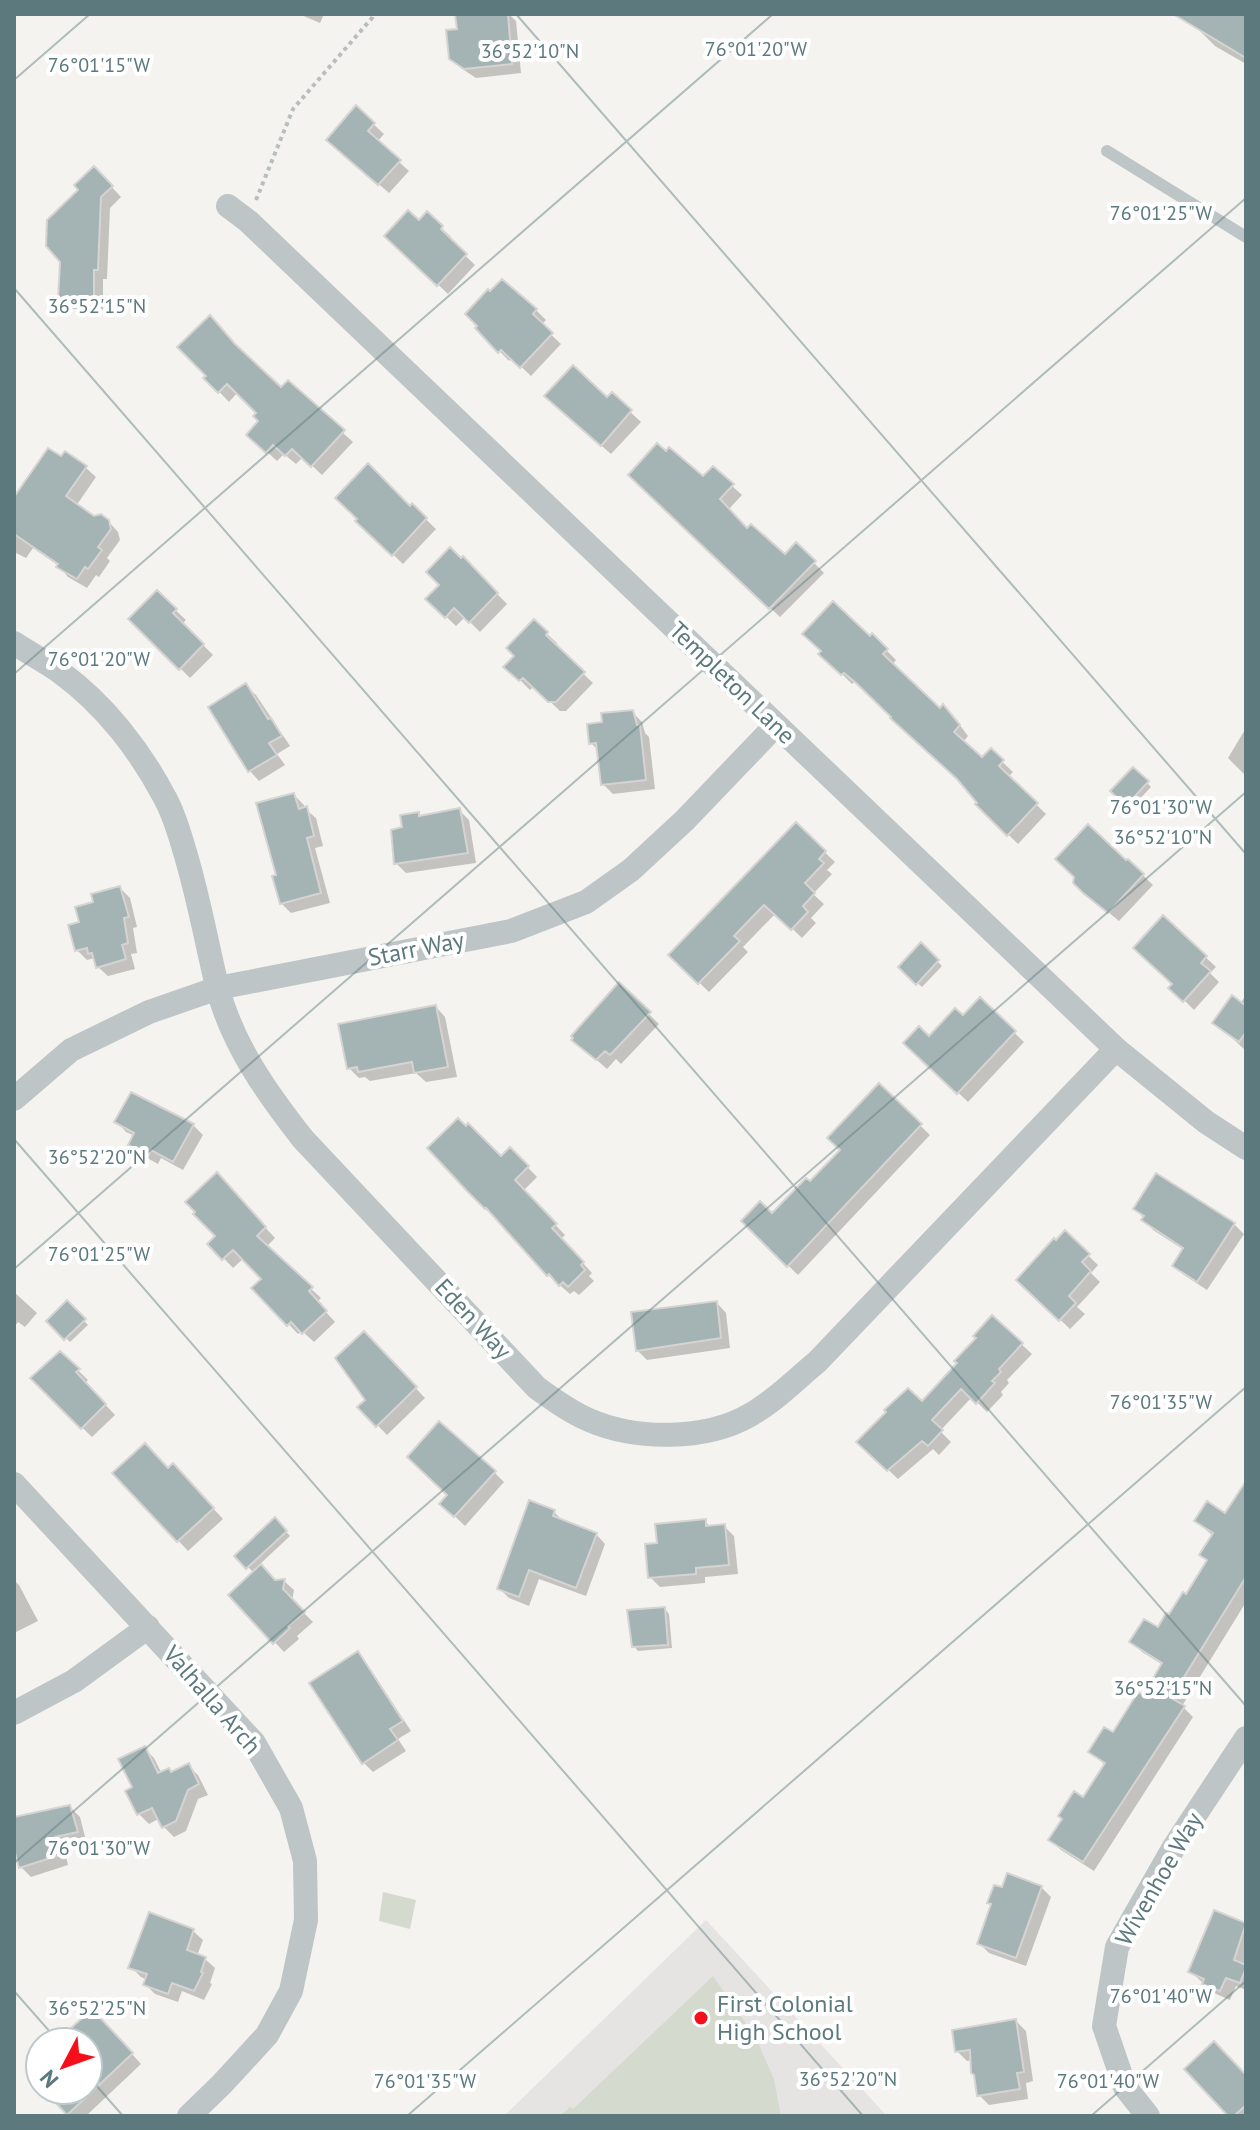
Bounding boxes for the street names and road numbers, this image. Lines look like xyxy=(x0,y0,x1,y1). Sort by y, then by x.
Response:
street label: Templeton Lane xyxy=(663,615,802,751)
street label: Starr Way xyxy=(365,924,466,973)
street label: Eden Way xyxy=(428,1272,518,1365)
street label: Valhalla Arch xyxy=(156,1638,268,1760)
street label: Wivenhoe Way xyxy=(1108,1806,1209,1951)

